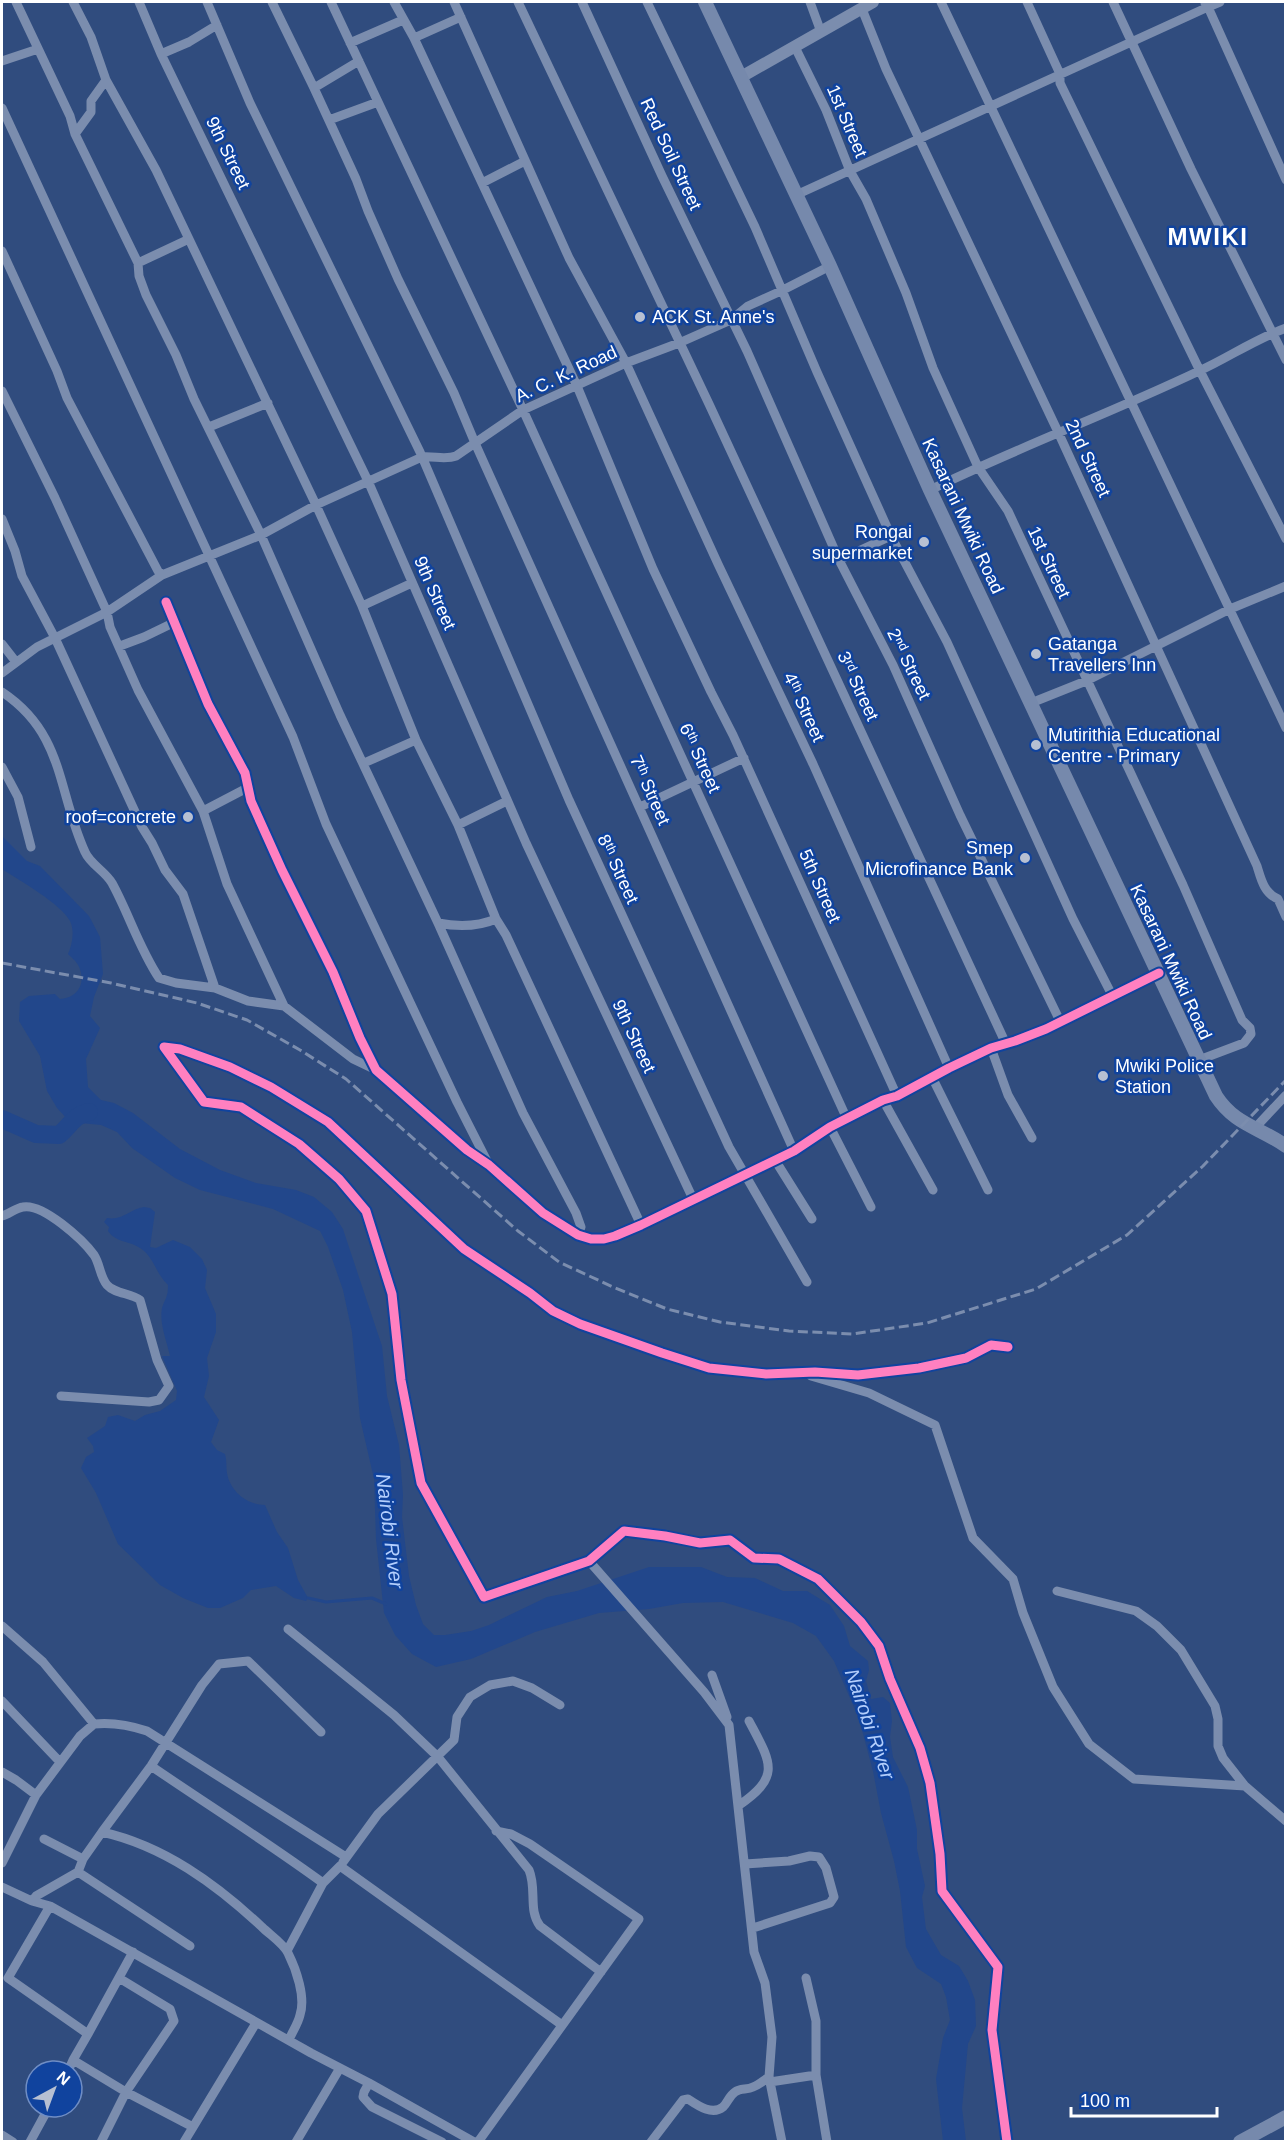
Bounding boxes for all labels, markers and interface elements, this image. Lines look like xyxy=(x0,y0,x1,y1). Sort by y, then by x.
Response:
street label: 1st Street xyxy=(823,82,871,160)
street label: Red Soil Street xyxy=(636,95,706,213)
street label: 9th Street xyxy=(202,114,254,192)
district label: MWIKI xyxy=(1168,223,1248,250)
place label: ACK St. Anne's xyxy=(652,307,775,327)
marker: ACK St. Anne's xyxy=(633,310,647,324)
street label: A. C. K. Road xyxy=(512,342,620,406)
street label: 2nd Street xyxy=(1061,416,1115,500)
street label: Kasarani Mwiki Road xyxy=(918,435,1008,597)
place label: Rongai supermarket xyxy=(812,522,912,563)
street label: 1st Street xyxy=(1024,523,1074,601)
marker: Rongai supermarket xyxy=(917,535,931,549)
street label: 9th Street xyxy=(410,553,460,633)
street label: 2ⁿᵈ Street xyxy=(883,625,935,703)
place label: Gatanga Travellers Inn xyxy=(1048,634,1156,675)
marker: Gatanga Travellers Inn xyxy=(1029,647,1043,661)
street label: 3ʳᵈ Street xyxy=(833,648,883,724)
street label: 4ᵗʰ Street xyxy=(779,669,829,745)
street label: 6ᵗʰ Street xyxy=(675,720,725,796)
place label: Mutirithia Educational Centre - Primary xyxy=(1048,725,1220,766)
marker: Mutirithia Educational Centre - Primary xyxy=(1029,738,1043,752)
street label: 7ᵗʰ Street xyxy=(626,752,674,828)
place label: roof=concrete xyxy=(65,807,176,827)
marker: roof=concrete xyxy=(181,810,195,824)
street label: 8ᵗʰ Street xyxy=(593,831,643,907)
place label: Smep Microfinance Bank xyxy=(865,838,1014,879)
street label: 5th Street xyxy=(795,846,845,926)
marker: Smep Microfinance Bank xyxy=(1018,851,1032,865)
street label: Kasarani Mwiki Road xyxy=(1126,881,1216,1043)
street label: 9th Street xyxy=(608,996,660,1076)
place label: Mwiki Police Station xyxy=(1115,1056,1214,1097)
marker: Mwiki Police Station xyxy=(1096,1069,1110,1083)
water label: Nairobi River xyxy=(372,1472,408,1591)
water label: Nairobi River xyxy=(841,1666,900,1783)
north arrow xyxy=(24,2059,84,2119)
text: N xyxy=(54,2068,73,2088)
scale bar xyxy=(1071,2080,1216,2118)
text: 100 m xyxy=(1080,2091,1130,2111)

